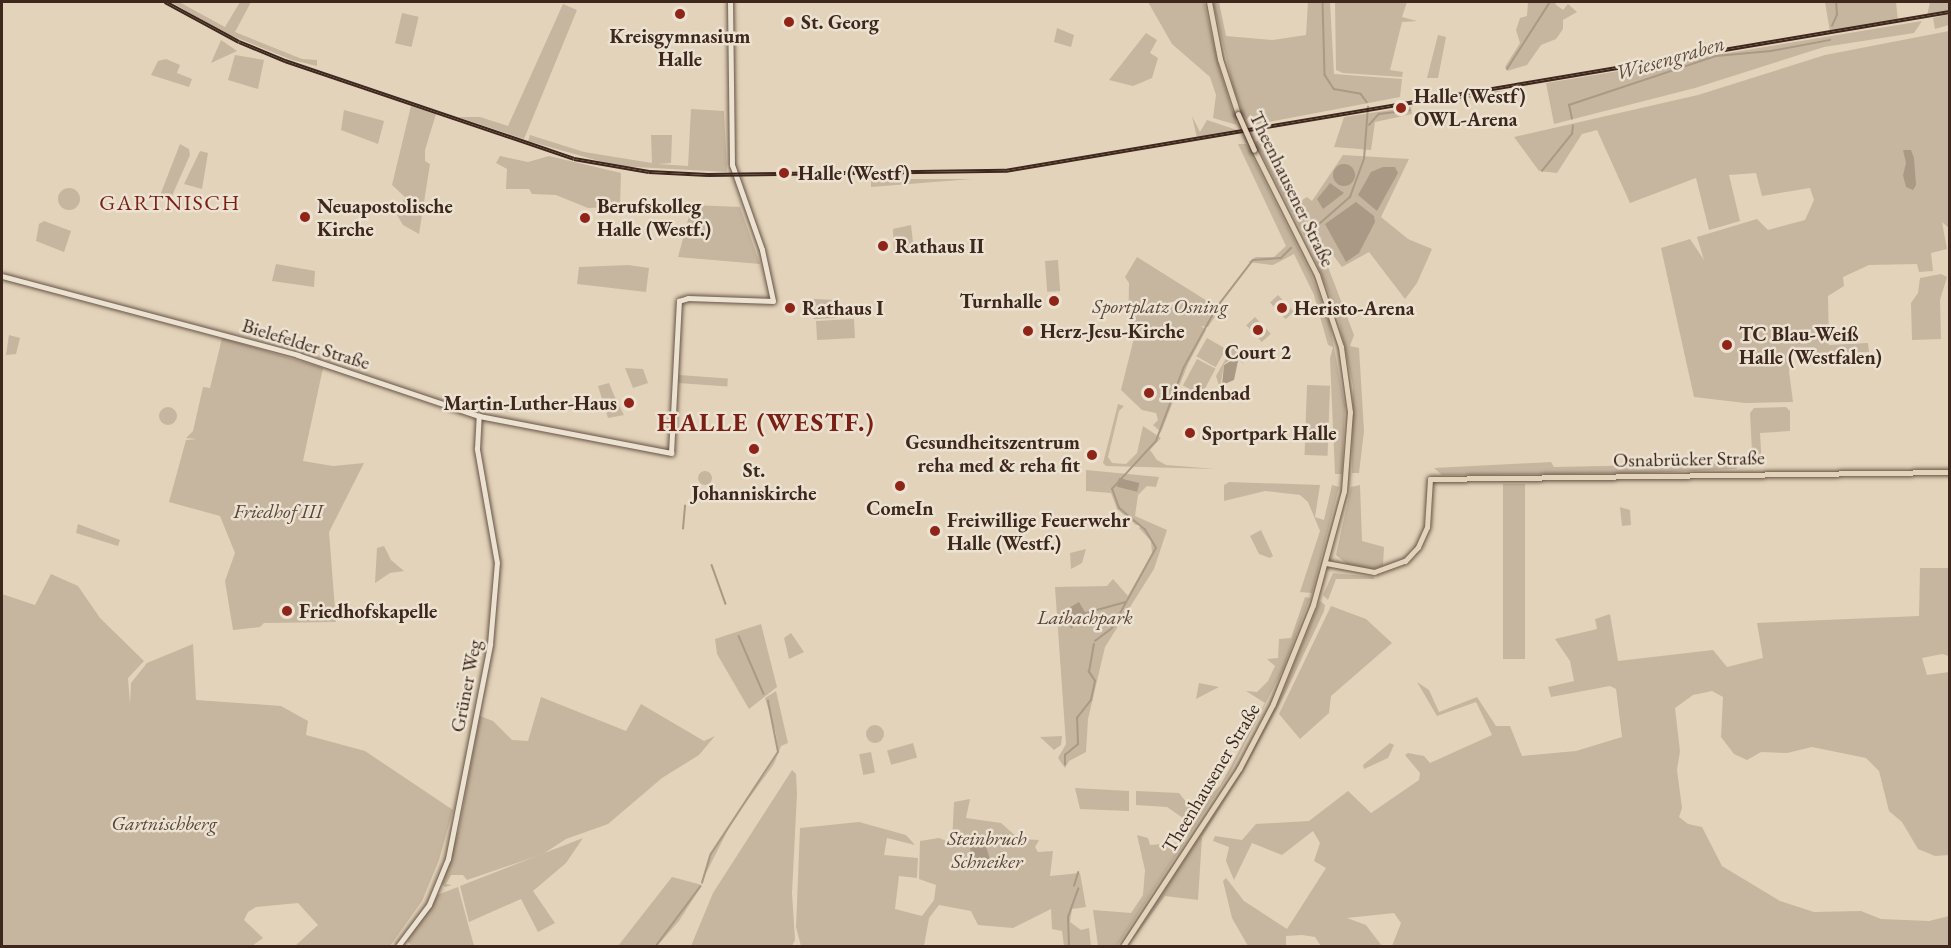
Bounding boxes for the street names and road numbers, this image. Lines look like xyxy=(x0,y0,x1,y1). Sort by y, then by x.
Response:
street label: Theenhausener Straße xyxy=(1244,107,1340,271)
street label: Bielefelder Straße xyxy=(239,313,373,375)
street label: Osnabrücker Straße xyxy=(1613,446,1765,472)
street label: Grüner Weg xyxy=(445,638,487,734)
street label: Theenhausener Straße xyxy=(1157,699,1265,857)

